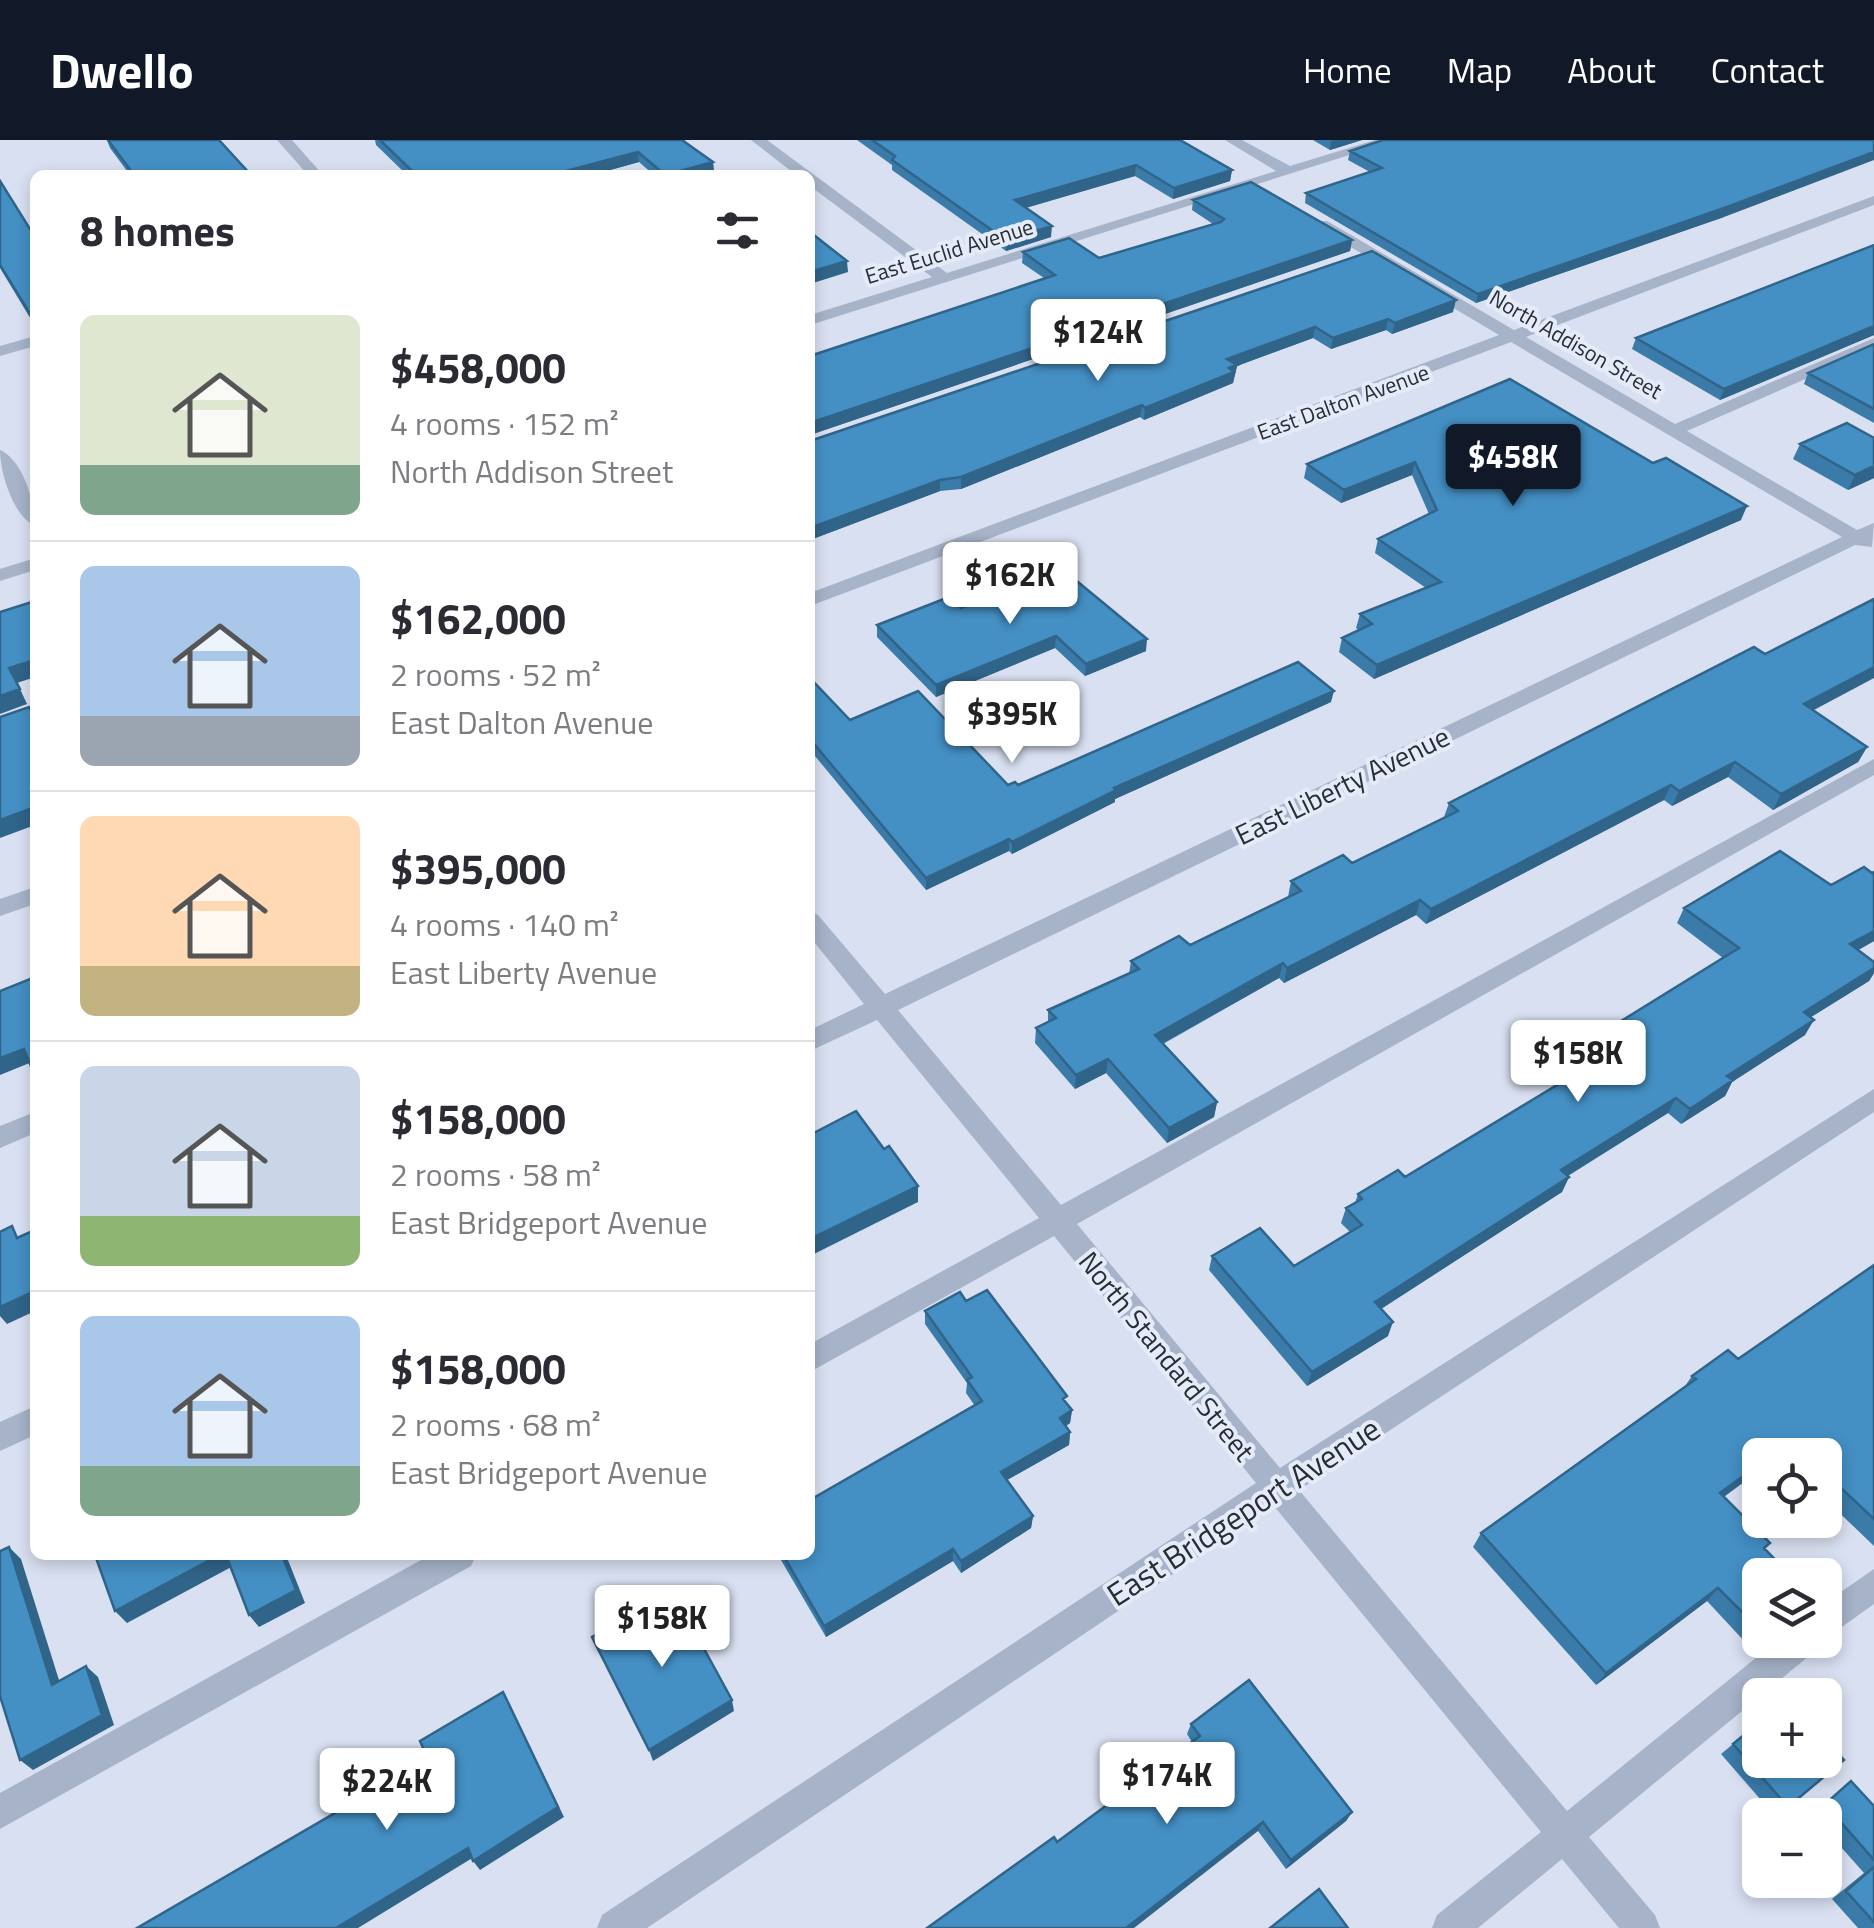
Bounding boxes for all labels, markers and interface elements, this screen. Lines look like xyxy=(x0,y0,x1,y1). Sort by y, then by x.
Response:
text: Dwello xyxy=(50,34,194,107)
text: Home xyxy=(1303,43,1392,97)
text: Map xyxy=(1447,43,1512,97)
text: About xyxy=(1567,43,1656,97)
text: Contact xyxy=(1711,43,1824,97)
text: 8 homes xyxy=(80,198,235,262)
icon: filters xyxy=(710,203,765,258)
street label: East Euclid Avenue xyxy=(861,209,1037,293)
street label: North Addison Street xyxy=(1483,281,1669,408)
pin: $124K xyxy=(1028,299,1168,384)
text: $124K xyxy=(1053,307,1143,355)
text: $458,000 xyxy=(390,335,566,399)
icon: home xyxy=(160,355,280,475)
street label: East Dalton Avenue xyxy=(1252,355,1434,449)
text: 4 rooms · 152 m² xyxy=(390,399,619,447)
pin: $458K xyxy=(1443,424,1583,509)
text: $458K xyxy=(1468,432,1558,480)
text: North Addison Street xyxy=(390,447,673,495)
pin: $162K xyxy=(940,542,1080,627)
text: $162K xyxy=(965,550,1055,598)
text: $162,000 xyxy=(390,586,566,650)
icon: home xyxy=(160,606,280,726)
text: 2 rooms · 52 m² xyxy=(390,650,601,698)
pin: $395K xyxy=(942,681,1082,766)
text: $395K xyxy=(967,689,1057,737)
text: East Dalton Avenue xyxy=(390,698,653,746)
street label: East Liberty Avenue xyxy=(1228,714,1456,856)
text: $395,000 xyxy=(390,836,566,900)
icon: home xyxy=(160,856,280,976)
text: 4 rooms · 140 m² xyxy=(390,900,619,948)
text: East Liberty Avenue xyxy=(390,948,657,996)
pin: $158K xyxy=(1508,1020,1648,1105)
text: $158K xyxy=(1533,1028,1623,1076)
text: $158,000 xyxy=(390,1086,566,1150)
icon: home xyxy=(160,1106,280,1226)
text: 2 rooms · 58 m² xyxy=(390,1150,601,1198)
text: East Bridgeport Avenue xyxy=(390,1198,707,1246)
street label: North Standard Street xyxy=(1069,1242,1265,1470)
text: $158,000 xyxy=(390,1336,566,1400)
icon: home xyxy=(160,1356,280,1476)
text: 2 rooms · 68 m² xyxy=(390,1400,601,1448)
street label: East Bridgeport Avenue xyxy=(1097,1404,1389,1618)
map controls xyxy=(1742,1438,1842,1898)
button: locate xyxy=(1742,1438,1842,1538)
text: East Bridgeport Avenue xyxy=(390,1448,707,1496)
button: layers xyxy=(1742,1558,1842,1658)
pin: $158K xyxy=(592,1585,732,1670)
text: $158K xyxy=(617,1593,707,1641)
button: + xyxy=(1742,1678,1842,1778)
pin: $174K xyxy=(1097,1742,1237,1827)
pin: $224K xyxy=(317,1748,457,1833)
text: $174K xyxy=(1122,1750,1212,1798)
text: $224K xyxy=(342,1756,432,1804)
button: − xyxy=(1742,1798,1842,1898)

